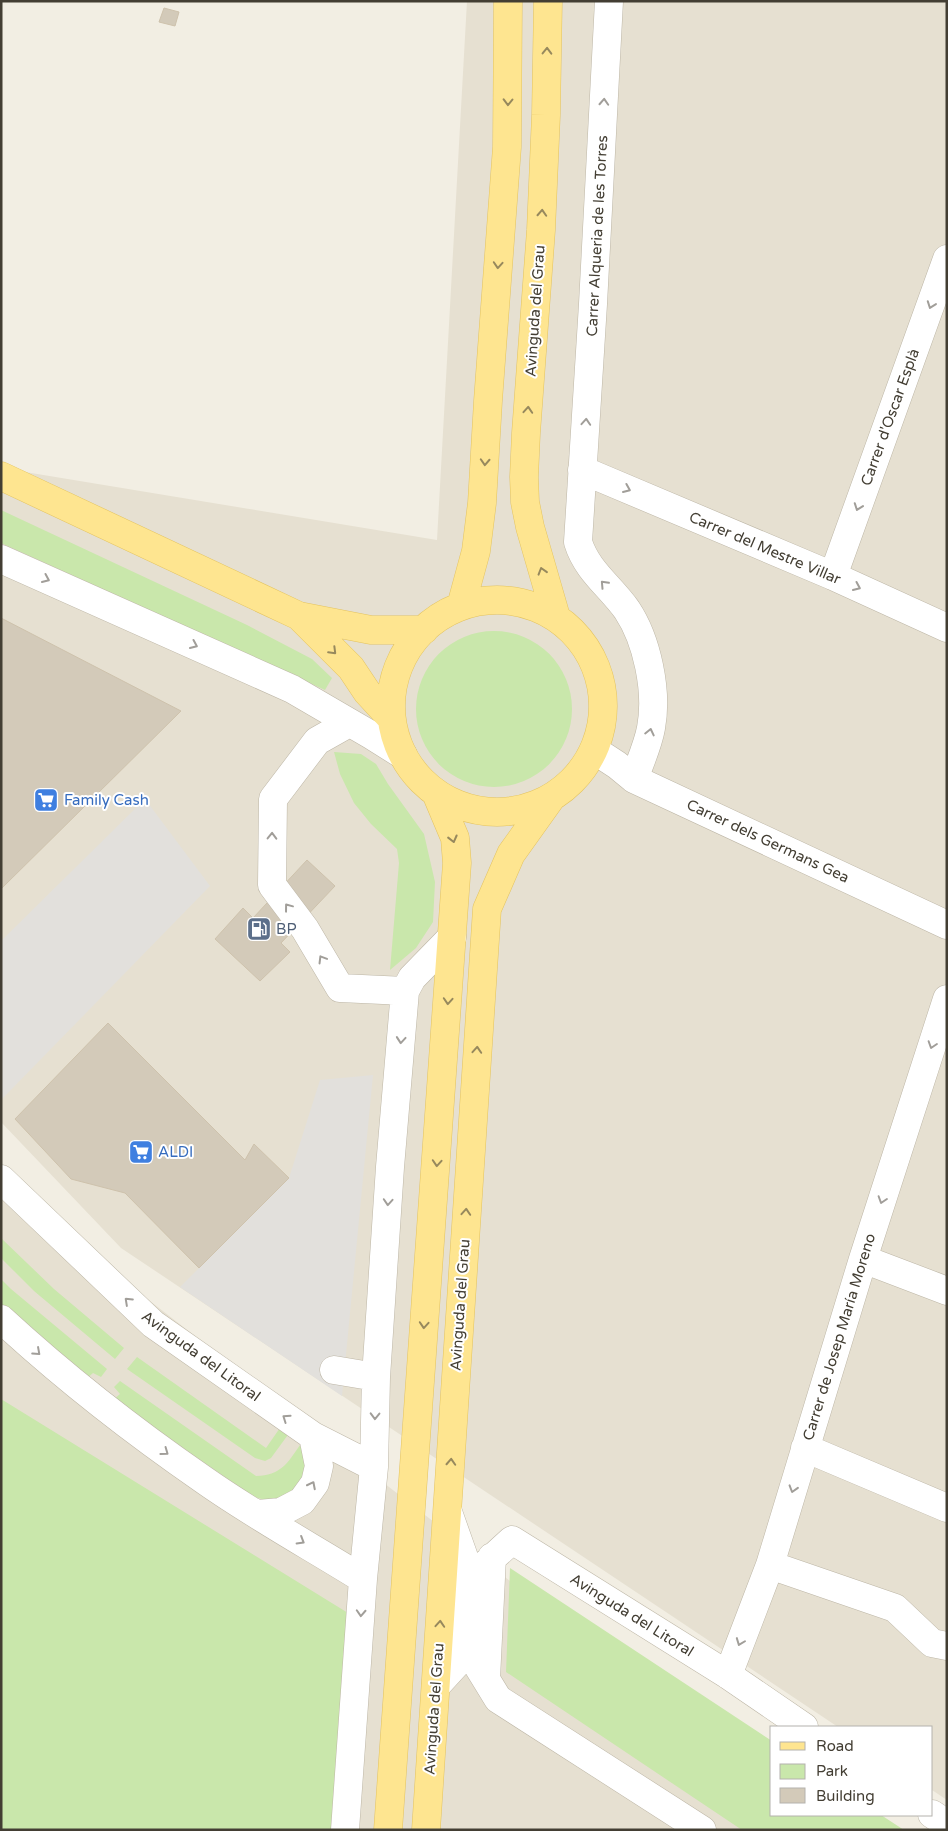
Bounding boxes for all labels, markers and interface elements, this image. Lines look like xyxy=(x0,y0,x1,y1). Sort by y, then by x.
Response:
one-way arrow xyxy=(542,47,552,54)
one-way arrow xyxy=(599,98,610,106)
one-way arrow xyxy=(502,99,513,107)
street label: Carrer Alqueria de les Torres xyxy=(583,135,611,337)
one-way arrow xyxy=(536,209,547,217)
street label: Avinguda del Grau xyxy=(521,245,549,377)
one-way arrow xyxy=(493,261,504,269)
one-way arrow xyxy=(927,300,937,309)
street label: Carrer d'Oscar Esplà xyxy=(857,346,923,488)
one-way arrow xyxy=(522,406,533,414)
one-way arrow xyxy=(580,417,591,425)
one-way arrow xyxy=(479,458,490,466)
one-way arrow xyxy=(622,483,631,494)
one-way arrow xyxy=(854,502,864,511)
street label: Carrer del Mestre Villar xyxy=(686,508,844,588)
one-way arrow xyxy=(537,567,547,575)
one-way arrow xyxy=(41,572,50,583)
one-way arrow xyxy=(601,580,610,589)
one-way arrow xyxy=(852,581,861,591)
one-way arrow xyxy=(189,639,198,650)
one-way arrow xyxy=(327,645,336,654)
one-way arrow xyxy=(644,728,655,737)
supermarket icon: Family Cash xyxy=(33,787,59,813)
place label: Family Cash xyxy=(64,791,149,809)
street label: Carrer dels Germans Gea xyxy=(684,795,852,887)
one-way arrow xyxy=(267,832,278,840)
one-way arrow xyxy=(448,834,458,842)
one-way arrow xyxy=(286,904,294,913)
fuel station icon: BP xyxy=(246,916,272,942)
place label: BP xyxy=(276,920,296,938)
one-way arrow xyxy=(319,955,329,964)
one-way arrow xyxy=(442,997,453,1005)
one-way arrow xyxy=(396,1036,407,1044)
one-way arrow xyxy=(928,1040,938,1049)
one-way arrow xyxy=(471,1046,482,1054)
supermarket icon: ALDI xyxy=(128,1139,154,1165)
place label: ALDI xyxy=(158,1143,193,1161)
one-way arrow xyxy=(431,1159,442,1167)
one-way arrow xyxy=(878,1195,888,1203)
one-way arrow xyxy=(382,1198,393,1206)
one-way arrow xyxy=(460,1208,471,1216)
street label: Carrer de Josep María Moreno xyxy=(799,1231,879,1443)
street label: Avinguda del Grau xyxy=(446,1239,474,1371)
one-way arrow xyxy=(124,1298,133,1307)
street label: Avinguda del Litoral xyxy=(138,1307,264,1405)
one-way arrow xyxy=(419,1321,430,1329)
one-way arrow xyxy=(32,1346,41,1355)
one-way arrow xyxy=(370,1413,380,1421)
one-way arrow xyxy=(283,1415,292,1424)
one-way arrow xyxy=(159,1446,169,1455)
one-way arrow xyxy=(445,1458,456,1466)
one-way arrow xyxy=(306,1481,316,1490)
one-way arrow xyxy=(789,1484,799,1492)
one-way arrow xyxy=(296,1534,305,1544)
street label: Avinguda del Litoral xyxy=(567,1570,697,1660)
one-way arrow xyxy=(356,1610,367,1618)
one-way arrow xyxy=(434,1620,445,1628)
one-way arrow xyxy=(736,1638,746,1646)
street label: Avinguda del Grau xyxy=(420,1643,448,1775)
legend xyxy=(770,1726,933,1816)
text: Road xyxy=(816,1737,854,1755)
text: Park xyxy=(816,1762,848,1780)
text: Building xyxy=(816,1787,875,1805)

